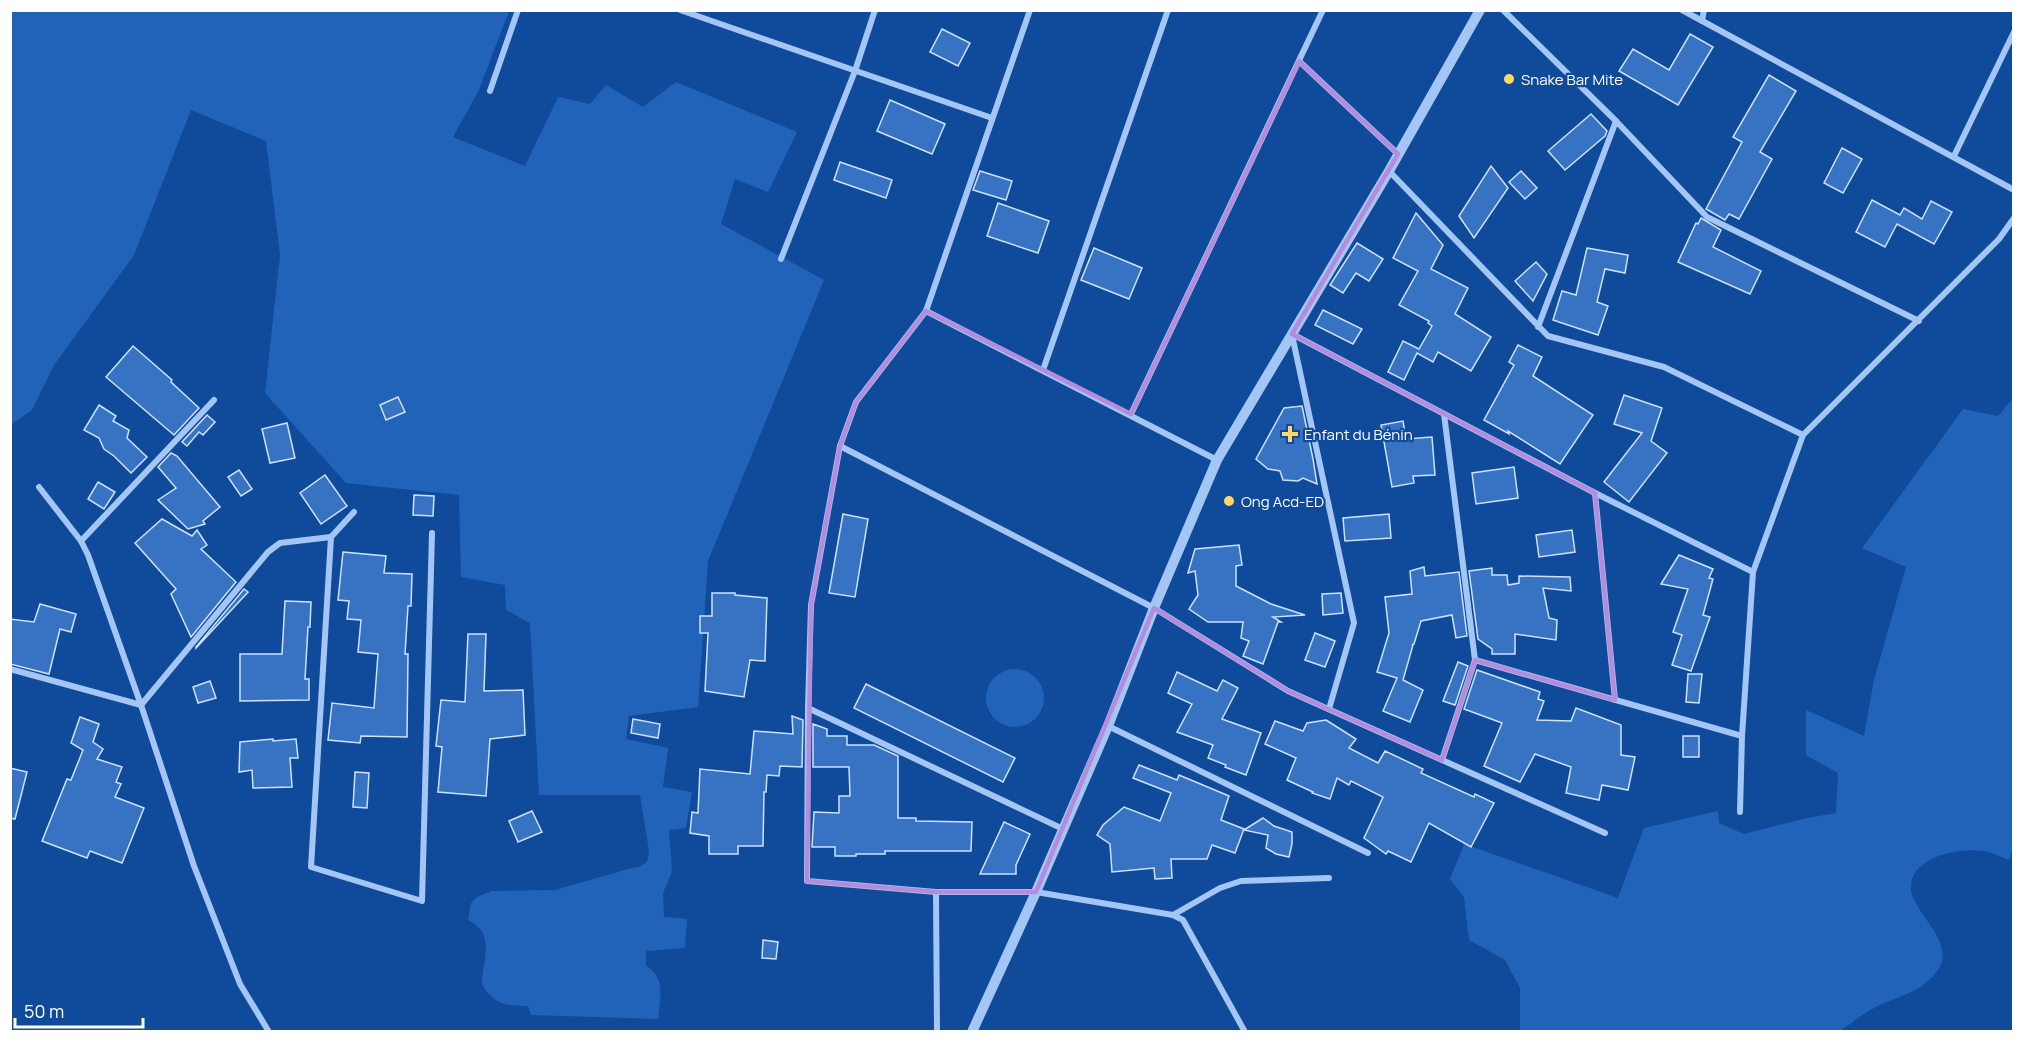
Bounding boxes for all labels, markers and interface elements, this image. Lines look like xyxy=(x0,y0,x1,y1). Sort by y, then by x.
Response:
place label: Snake Bar Mite xyxy=(1521,69,1623,90)
marker: Snake Bar Mite xyxy=(1502,72,1516,86)
place label: Enfant du Bénin xyxy=(1304,424,1413,445)
marker: Enfant du Bénin xyxy=(1281,425,1299,443)
place label: Ong Acd-ED xyxy=(1241,491,1324,512)
marker: Ong Acd-ED xyxy=(1222,494,1236,508)
scale bar xyxy=(15,991,142,1029)
text: 50 m xyxy=(24,999,64,1023)

